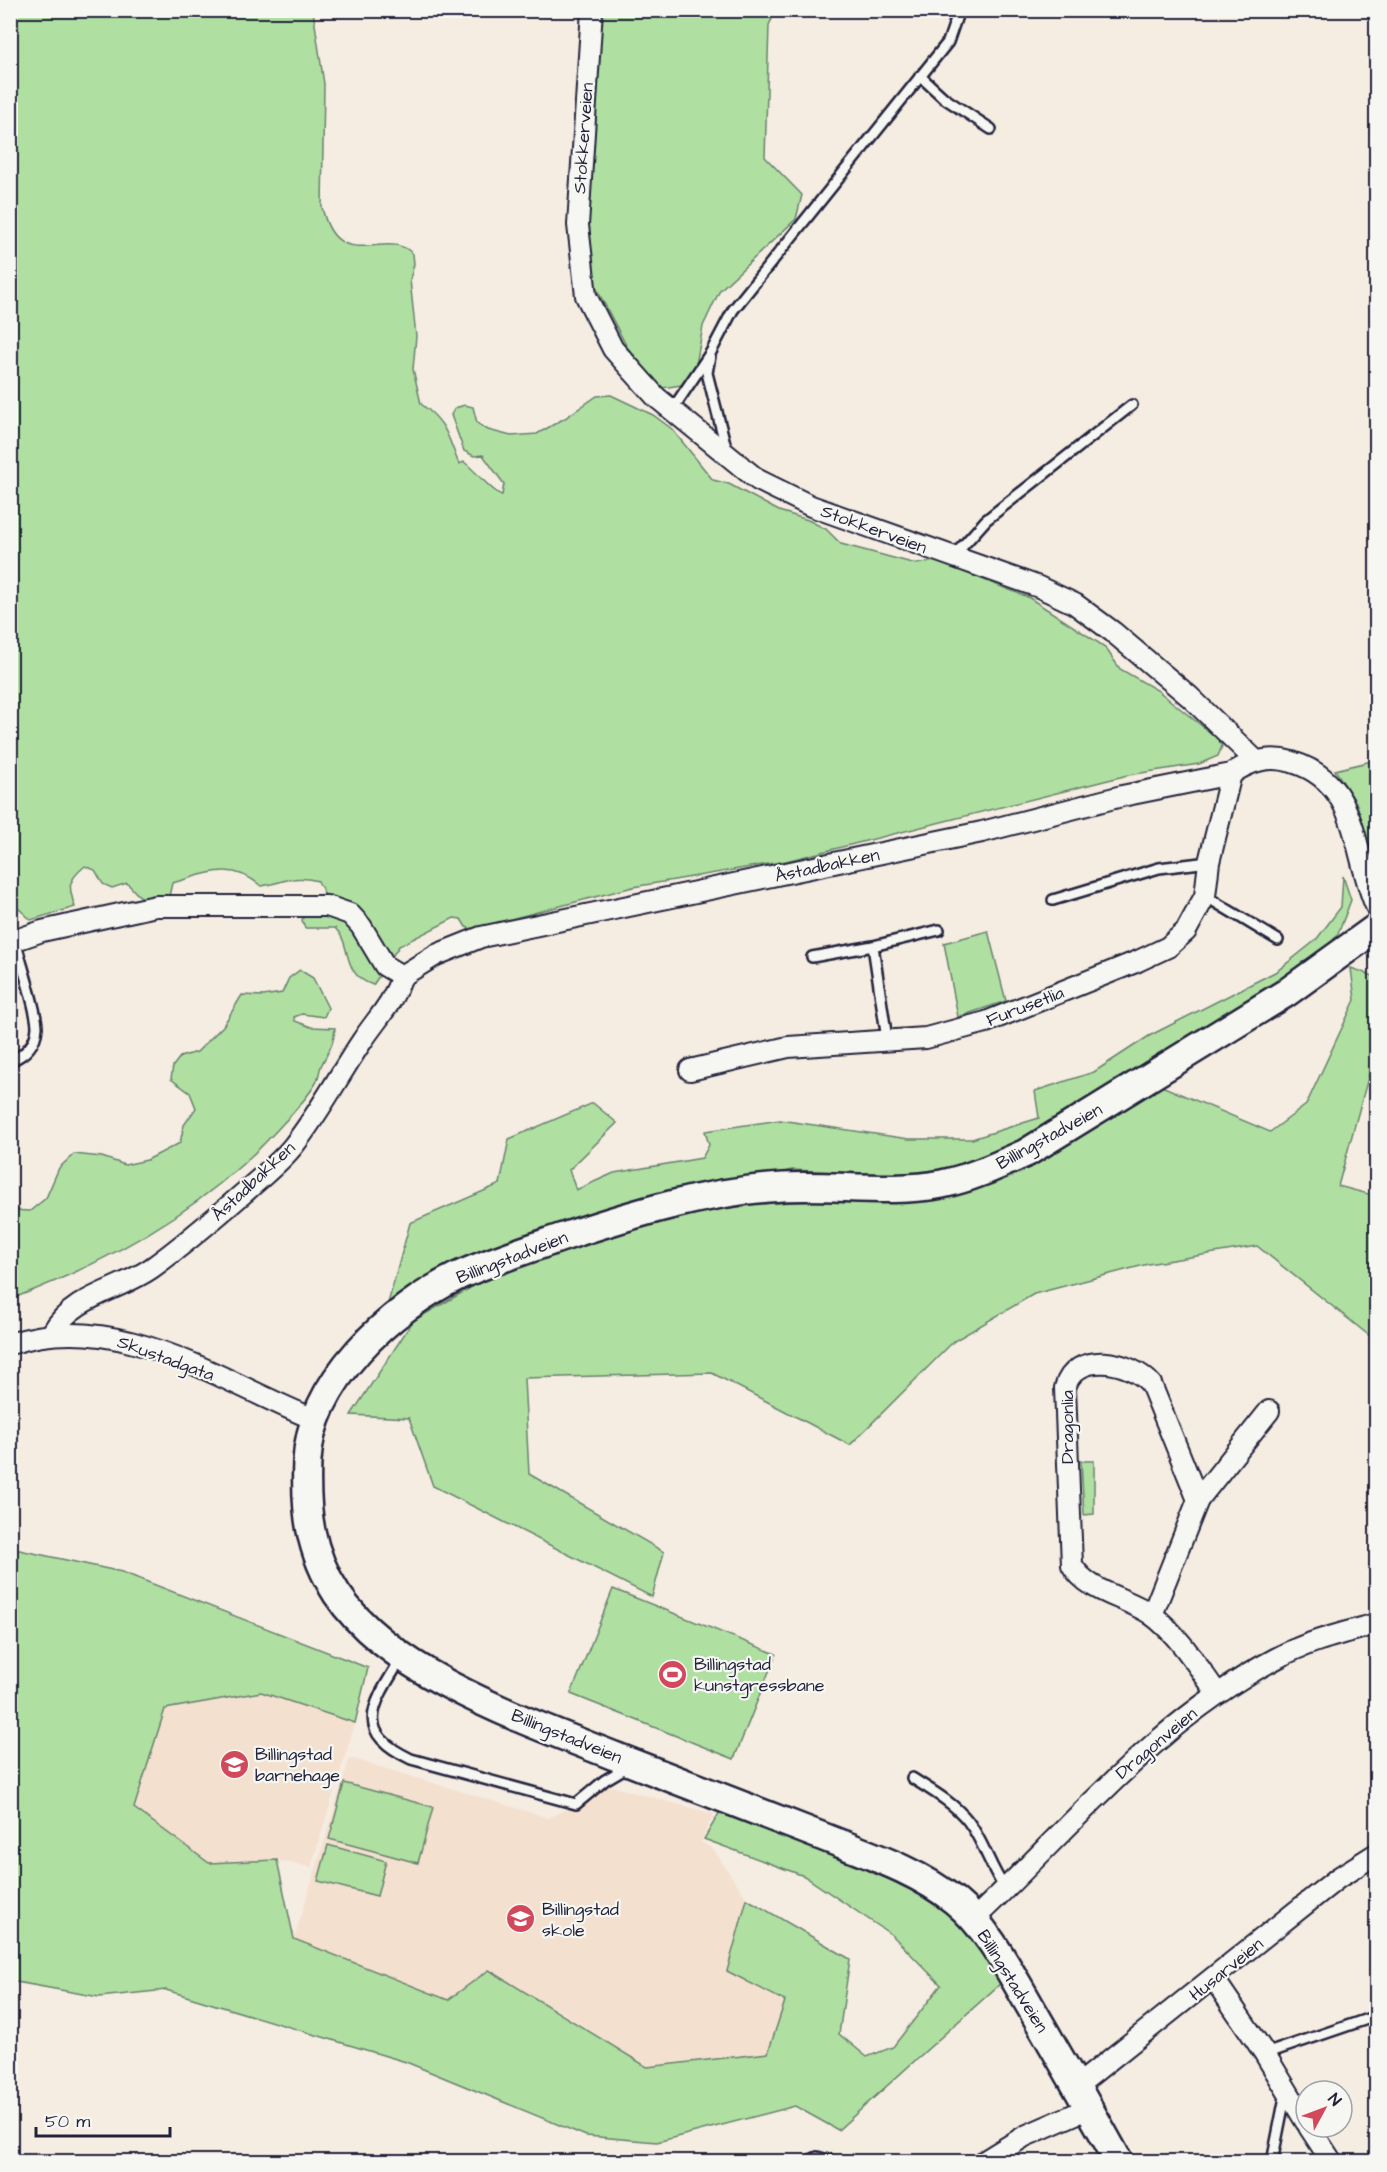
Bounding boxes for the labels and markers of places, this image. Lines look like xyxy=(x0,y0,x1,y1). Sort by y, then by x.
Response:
place label: Billingstad kunstgressbane xyxy=(694,1652,825,1699)
sports icon: Billingstad kunstgressbane xyxy=(657,1658,689,1690)
place label: Billingstad barnehage xyxy=(255,1742,340,1789)
school or university icon: Billingstad barnehage xyxy=(218,1748,250,1780)
place label: Billingstad skole xyxy=(542,1897,619,1943)
school or university icon: Billingstad skole xyxy=(505,1903,537,1935)

